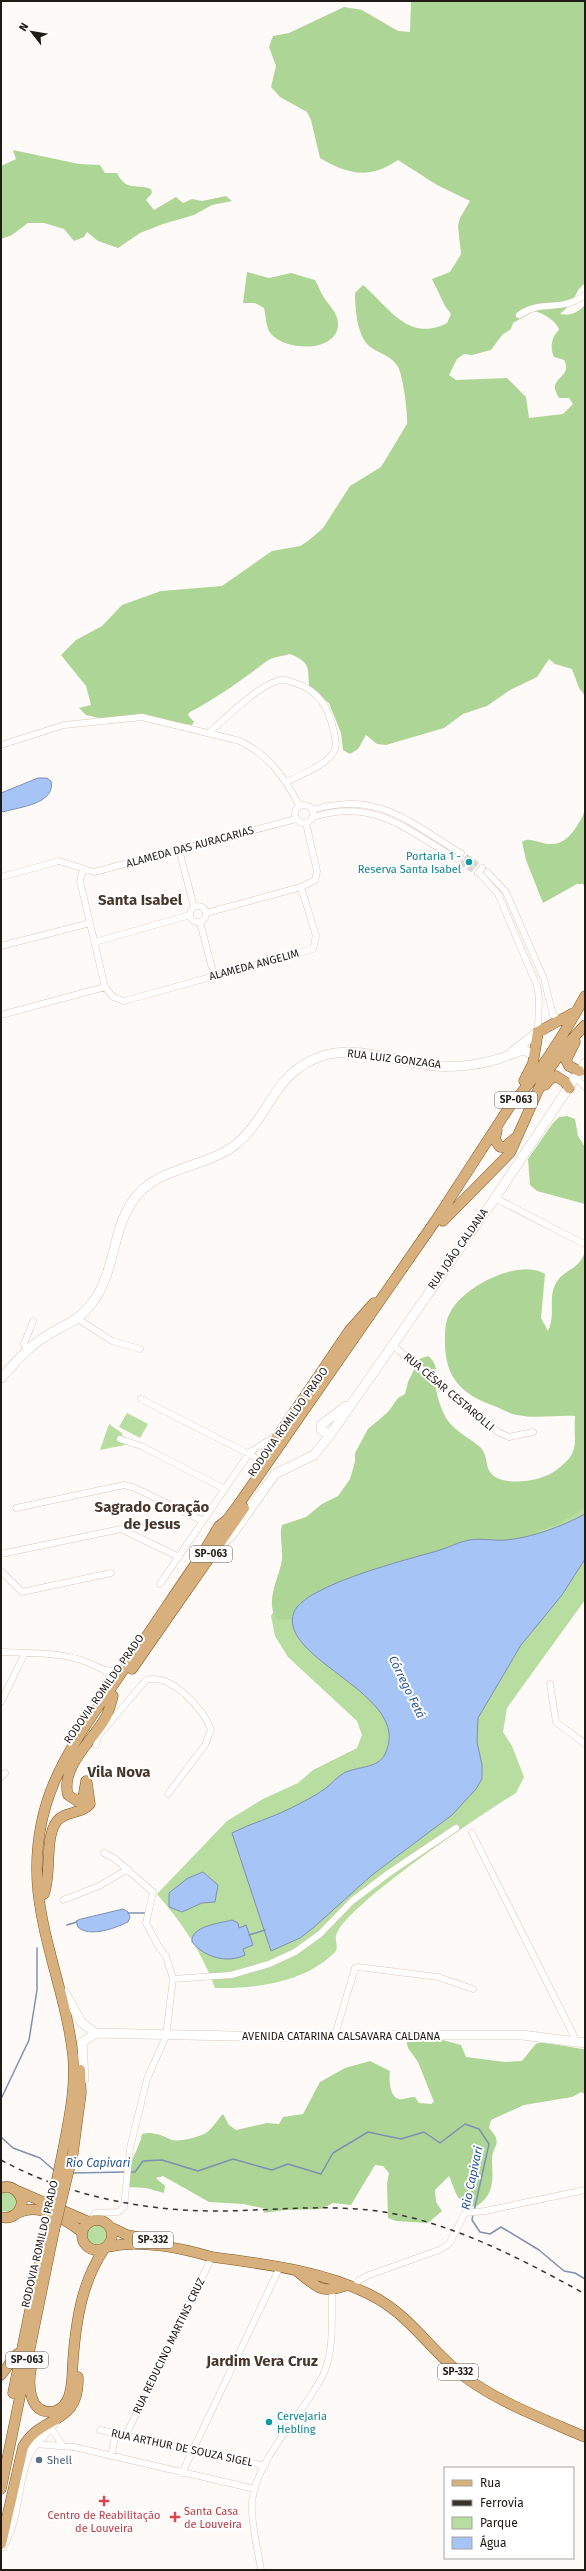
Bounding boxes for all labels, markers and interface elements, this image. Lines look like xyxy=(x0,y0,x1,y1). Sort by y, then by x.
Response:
north arrow xyxy=(12,12,52,52)
text: N xyxy=(16,21,31,34)
street label: ALAMEDA DAS AURACARIAS xyxy=(125,824,255,870)
place label: Portaria 1 - Reserva Santa Isabel xyxy=(358,850,461,876)
marker: Portaria 1 - Reserva Santa Isabel xyxy=(464,857,474,867)
district label: Santa Isabel xyxy=(98,891,183,909)
street label: ALAMEDA ANGELIM xyxy=(208,947,300,983)
street label: RUA LUIZ GONZAGA xyxy=(346,1047,442,1071)
road number: SP-063 xyxy=(495,1092,537,1108)
street label: RUA JOÃO CALDANA xyxy=(425,1206,491,1292)
street label: RUA CÉSAR CESTAROLLI xyxy=(401,1350,498,1434)
street label: RODOVIA ROMILDO PRADO xyxy=(245,1365,331,1479)
district label: Sagrado Coração de Jesus xyxy=(95,1498,210,1533)
road number: SP-063 xyxy=(190,1546,232,1562)
street label: RODOVIA ROMILDO PRADO xyxy=(61,1632,147,1746)
water label: Córrego Fetá xyxy=(386,1653,428,1721)
district label: Vila Nova xyxy=(86,1763,151,1781)
street label: AVENIDA CATARINA CALSAVARA CALDANA xyxy=(242,2030,441,2043)
water label: Rio Capivari xyxy=(458,2144,486,2211)
water label: Rio Capivari xyxy=(66,2156,131,2170)
street label: RODOVIA ROMILDO PRADO xyxy=(19,2179,61,2309)
road number: SP-332 xyxy=(133,2232,173,2248)
street label: RUA REDUCINO MARTINS CRUZ xyxy=(130,2276,208,2416)
road number: SP-063 xyxy=(6,2352,48,2368)
district label: Jardim Vera Cruz xyxy=(205,2352,318,2370)
road number: SP-332 xyxy=(438,2364,478,2380)
place label: Cervejaria Hebling xyxy=(277,2410,327,2436)
marker: Cervejaria Hebling xyxy=(264,2417,274,2427)
street label: RUA ARTHUR DE SOUZA SIGEL xyxy=(110,2427,255,2470)
place label: Shell xyxy=(47,2454,72,2467)
marker: Shell xyxy=(34,2455,44,2465)
legend xyxy=(444,2467,574,2559)
text: Rua xyxy=(480,2476,501,2490)
marker: Centro de Reabilitação de Louveira xyxy=(98,2495,110,2507)
text: Ferrovia xyxy=(480,2496,524,2510)
place label: Santa Casa de Louveira xyxy=(184,2505,242,2531)
place label: Centro de Reabilitação de Louveira xyxy=(48,2509,160,2535)
marker: Santa Casa de Louveira xyxy=(169,2511,181,2523)
text: Parque xyxy=(480,2516,518,2530)
text: Água xyxy=(480,2535,507,2550)

